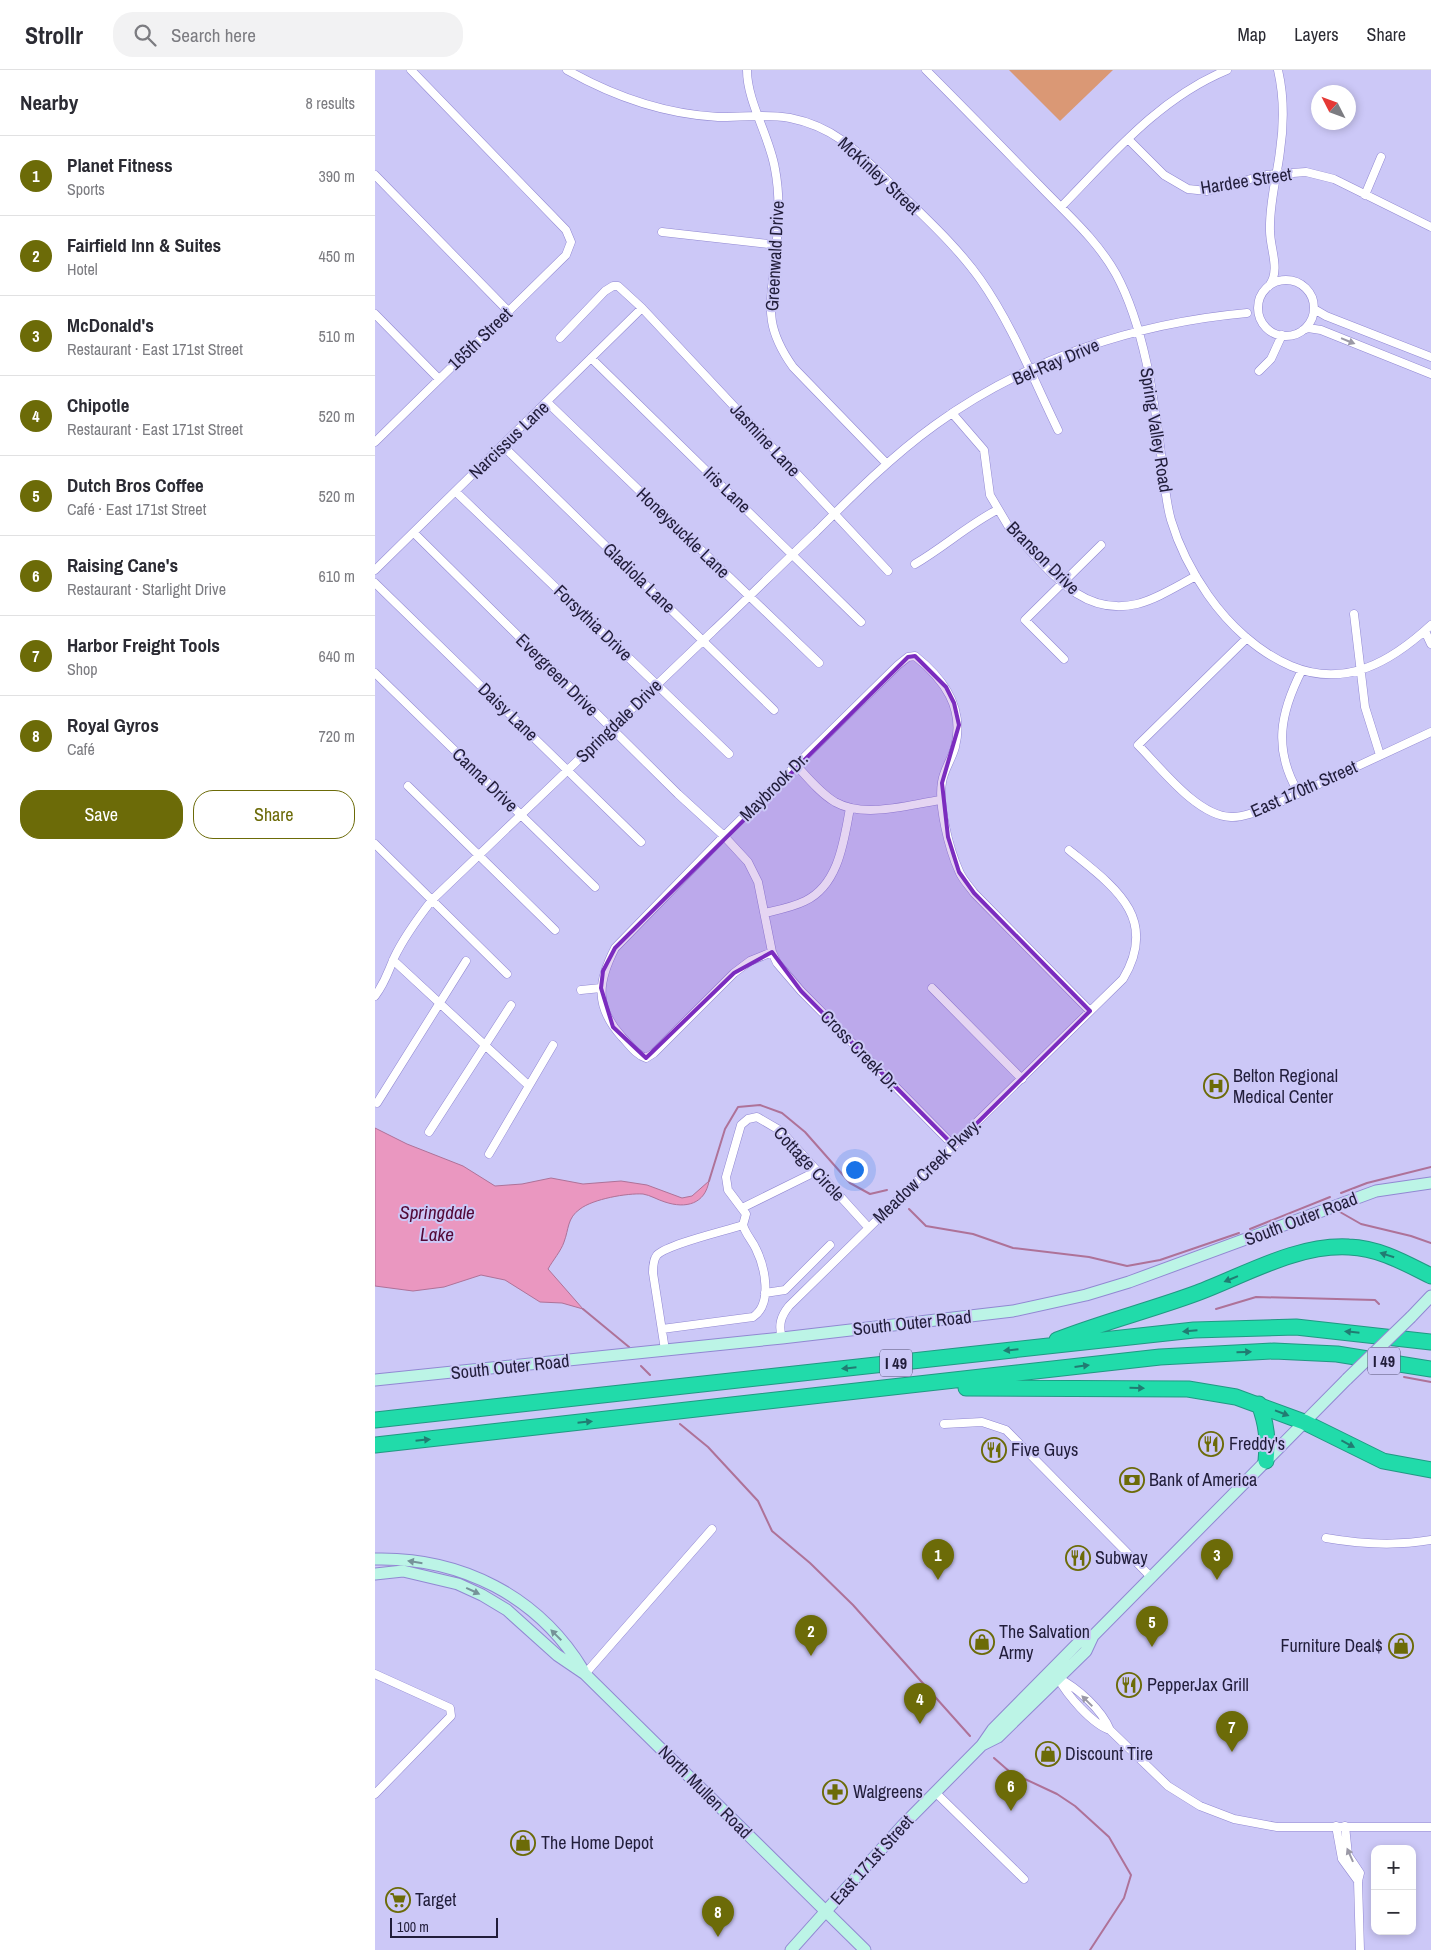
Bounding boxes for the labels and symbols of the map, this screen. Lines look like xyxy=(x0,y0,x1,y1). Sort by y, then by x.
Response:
north arrow xyxy=(1311,85,1356,130)
street label: McKinley Street xyxy=(833,131,926,220)
street label: Hardee Street xyxy=(1199,161,1293,200)
street label: Greenwald Drive xyxy=(759,200,790,312)
street label: 165th Street xyxy=(442,302,517,376)
street label: Bel-Ray Drive xyxy=(1009,332,1103,391)
one-way arrow xyxy=(1341,338,1355,346)
street label: Spring Valley Road xyxy=(1134,366,1179,494)
street label: Narcissus Lane xyxy=(463,395,554,484)
street label: Jasmine Lane xyxy=(725,397,806,482)
street label: Iris Lane xyxy=(698,461,757,519)
street label: Honeysuckle Lane xyxy=(631,481,736,584)
street label: Branson Drive xyxy=(1001,515,1086,600)
street label: Gladiola Lane xyxy=(598,537,681,619)
street label: Forsythia Drive xyxy=(549,579,638,666)
street label: Evergreen Drive xyxy=(511,628,604,721)
street label: Springdale Drive xyxy=(570,673,667,768)
street label: Daisy Lane xyxy=(473,677,544,747)
street label: Canna Drive xyxy=(447,742,524,817)
street label: Maybrook Dr. xyxy=(734,747,814,827)
street label: East 170th Street xyxy=(1247,754,1361,823)
street label: Cross Creek Dr. xyxy=(815,1004,906,1097)
place label: Belton Regional Medical Center xyxy=(1233,1063,1338,1109)
hospital icon: Belton Regional Medical Center xyxy=(1203,1073,1229,1099)
street label: Meadow Creek Pkwy. xyxy=(867,1112,986,1229)
street label: Cottage Circle xyxy=(768,1121,851,1207)
your location xyxy=(842,1157,868,1183)
street label: South Outer Road xyxy=(1241,1186,1361,1252)
water label: Springdale Lake xyxy=(399,1199,475,1247)
one-way arrow xyxy=(1380,1251,1395,1259)
one-way arrow xyxy=(1224,1276,1238,1284)
street label: South Outer Road xyxy=(851,1304,972,1341)
one-way arrow xyxy=(1182,1327,1198,1335)
one-way arrow xyxy=(1344,1328,1360,1336)
one-way arrow xyxy=(1003,1346,1019,1354)
street label: South Outer Road xyxy=(449,1348,570,1385)
one-way arrow xyxy=(1236,1348,1252,1356)
road number: I 49 xyxy=(1368,1348,1400,1374)
road number: I 49 xyxy=(880,1350,912,1376)
one-way arrow xyxy=(1074,1362,1090,1370)
one-way arrow xyxy=(841,1364,857,1372)
one-way arrow xyxy=(1130,1385,1146,1393)
one-way arrow xyxy=(1275,1409,1290,1417)
one-way arrow xyxy=(577,1418,593,1426)
restaurant icon: Freddy's xyxy=(1198,1431,1224,1457)
place label: Freddy's xyxy=(1229,1431,1285,1456)
one-way arrow xyxy=(416,1435,432,1443)
restaurant icon: Five Guys xyxy=(981,1437,1007,1463)
place label: Five Guys xyxy=(1011,1437,1078,1462)
one-way arrow xyxy=(1341,1440,1354,1449)
bank icon: Bank of America xyxy=(1119,1467,1145,1493)
place label: Bank of America xyxy=(1149,1467,1257,1492)
pin: 1 xyxy=(922,1539,954,1580)
pin: 3 xyxy=(1201,1539,1233,1580)
restaurant icon: Subway xyxy=(1065,1545,1091,1571)
place label: Subway xyxy=(1095,1545,1148,1570)
one-way arrow xyxy=(407,1557,423,1565)
one-way arrow xyxy=(466,1587,480,1595)
pin: 5 xyxy=(1136,1606,1168,1647)
pin: 2 xyxy=(795,1615,827,1656)
place label: The Salvation Army xyxy=(998,1619,1090,1665)
one-way arrow xyxy=(550,1629,562,1641)
shop icon: The Salvation Army xyxy=(969,1629,995,1655)
place label: Furniture Deal$ xyxy=(1280,1633,1383,1658)
shop icon: Furniture Deal$ xyxy=(1388,1633,1414,1659)
restaurant icon: PepperJax Grill xyxy=(1116,1672,1142,1698)
place label: PepperJax Grill xyxy=(1147,1672,1249,1697)
pin: 4 xyxy=(904,1683,936,1724)
one-way arrow xyxy=(1082,1695,1094,1707)
pin: 7 xyxy=(1216,1711,1248,1752)
street label: North Mullen Road xyxy=(653,1739,758,1844)
shop icon: Discount Tire xyxy=(1035,1741,1061,1767)
place label: Discount Tire xyxy=(1065,1741,1153,1766)
pin: 6 xyxy=(995,1770,1027,1811)
pharmacy icon: Walgreens xyxy=(822,1779,848,1805)
place label: Walgreens xyxy=(853,1779,923,1804)
street label: East 171st Street xyxy=(824,1809,919,1910)
shop icon: The Home Depot xyxy=(510,1830,536,1856)
place label: The Home Depot xyxy=(541,1830,653,1855)
one-way arrow xyxy=(1345,1848,1353,1862)
supermarket icon: Target xyxy=(385,1887,411,1913)
place label: Target xyxy=(415,1887,456,1912)
pin: 8 xyxy=(702,1896,734,1937)
scale bar xyxy=(390,1915,497,1938)

